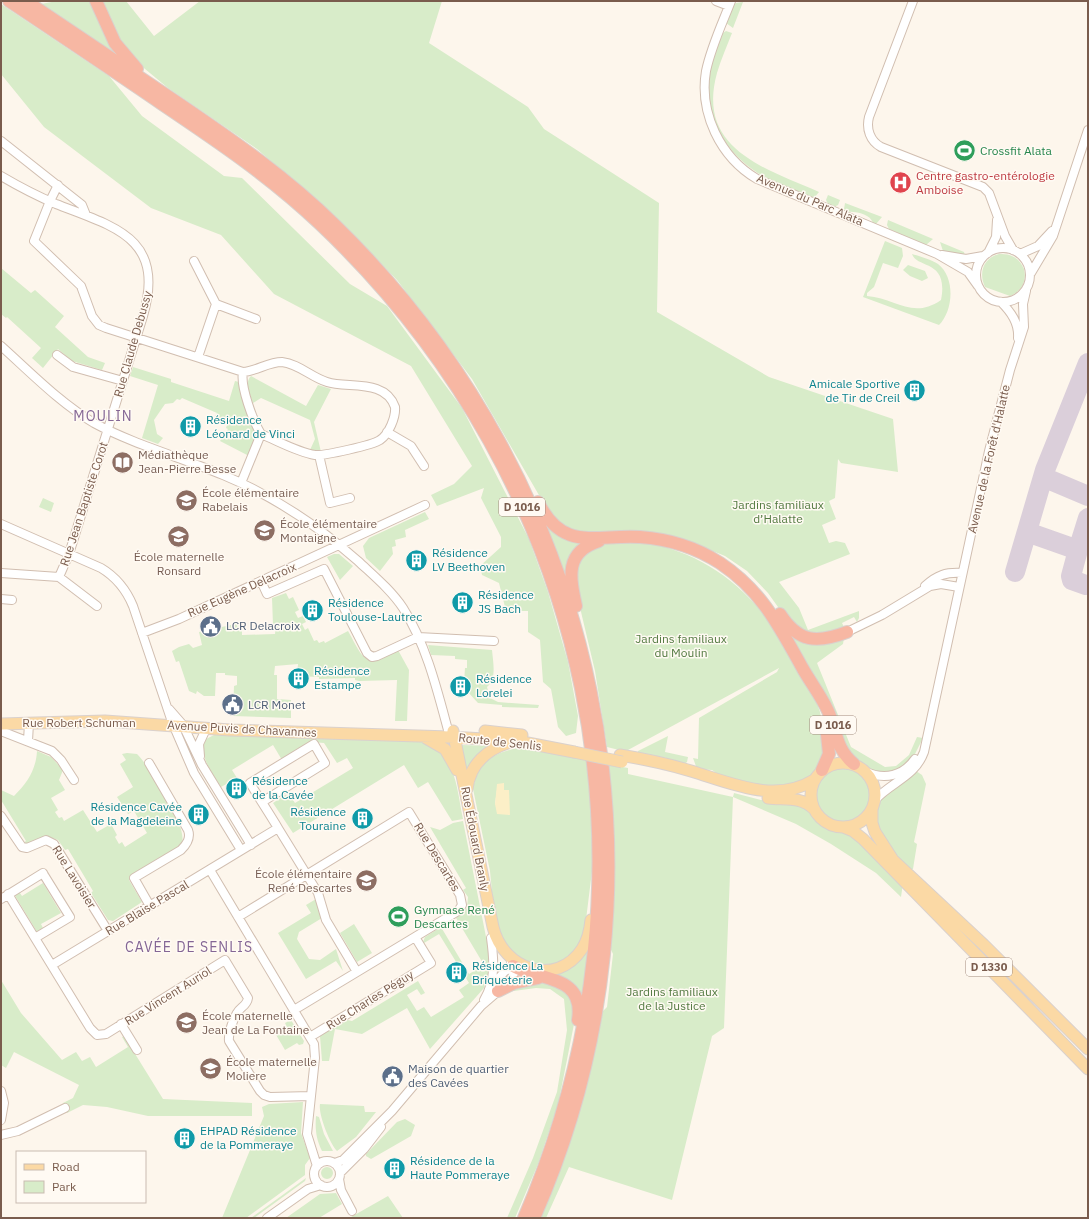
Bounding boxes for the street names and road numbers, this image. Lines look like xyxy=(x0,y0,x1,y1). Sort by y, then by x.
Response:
street label: Avenue du Parc Alata xyxy=(755,170,866,229)
street label: Rue Claude Debussy xyxy=(110,289,155,399)
street label: Avenue de la Forêt d'Halatte xyxy=(964,383,1013,535)
street label: Rue Jean Baptiste Corot xyxy=(56,440,111,568)
road number: D 1016 xyxy=(499,498,545,516)
street label: Rue Eugène Delacroix xyxy=(185,559,298,620)
street label: Rue Robert Schuman xyxy=(22,715,136,730)
road number: D 1016 xyxy=(810,716,856,734)
street label: Avenue Puvis de Chavannes xyxy=(167,717,317,740)
street label: Route de Senlis xyxy=(458,730,542,753)
street label: Rue Édouard Branly xyxy=(458,785,493,893)
street label: Rue Descartes xyxy=(411,819,464,894)
street label: Rue Lavoisier xyxy=(49,842,100,912)
street label: Rue Blaise Pascal xyxy=(102,877,191,938)
road number: D 1330 xyxy=(966,958,1012,976)
street label: Rue Vincent Auriol xyxy=(122,963,214,1028)
street label: Rue Charles Péguy xyxy=(323,967,416,1032)

